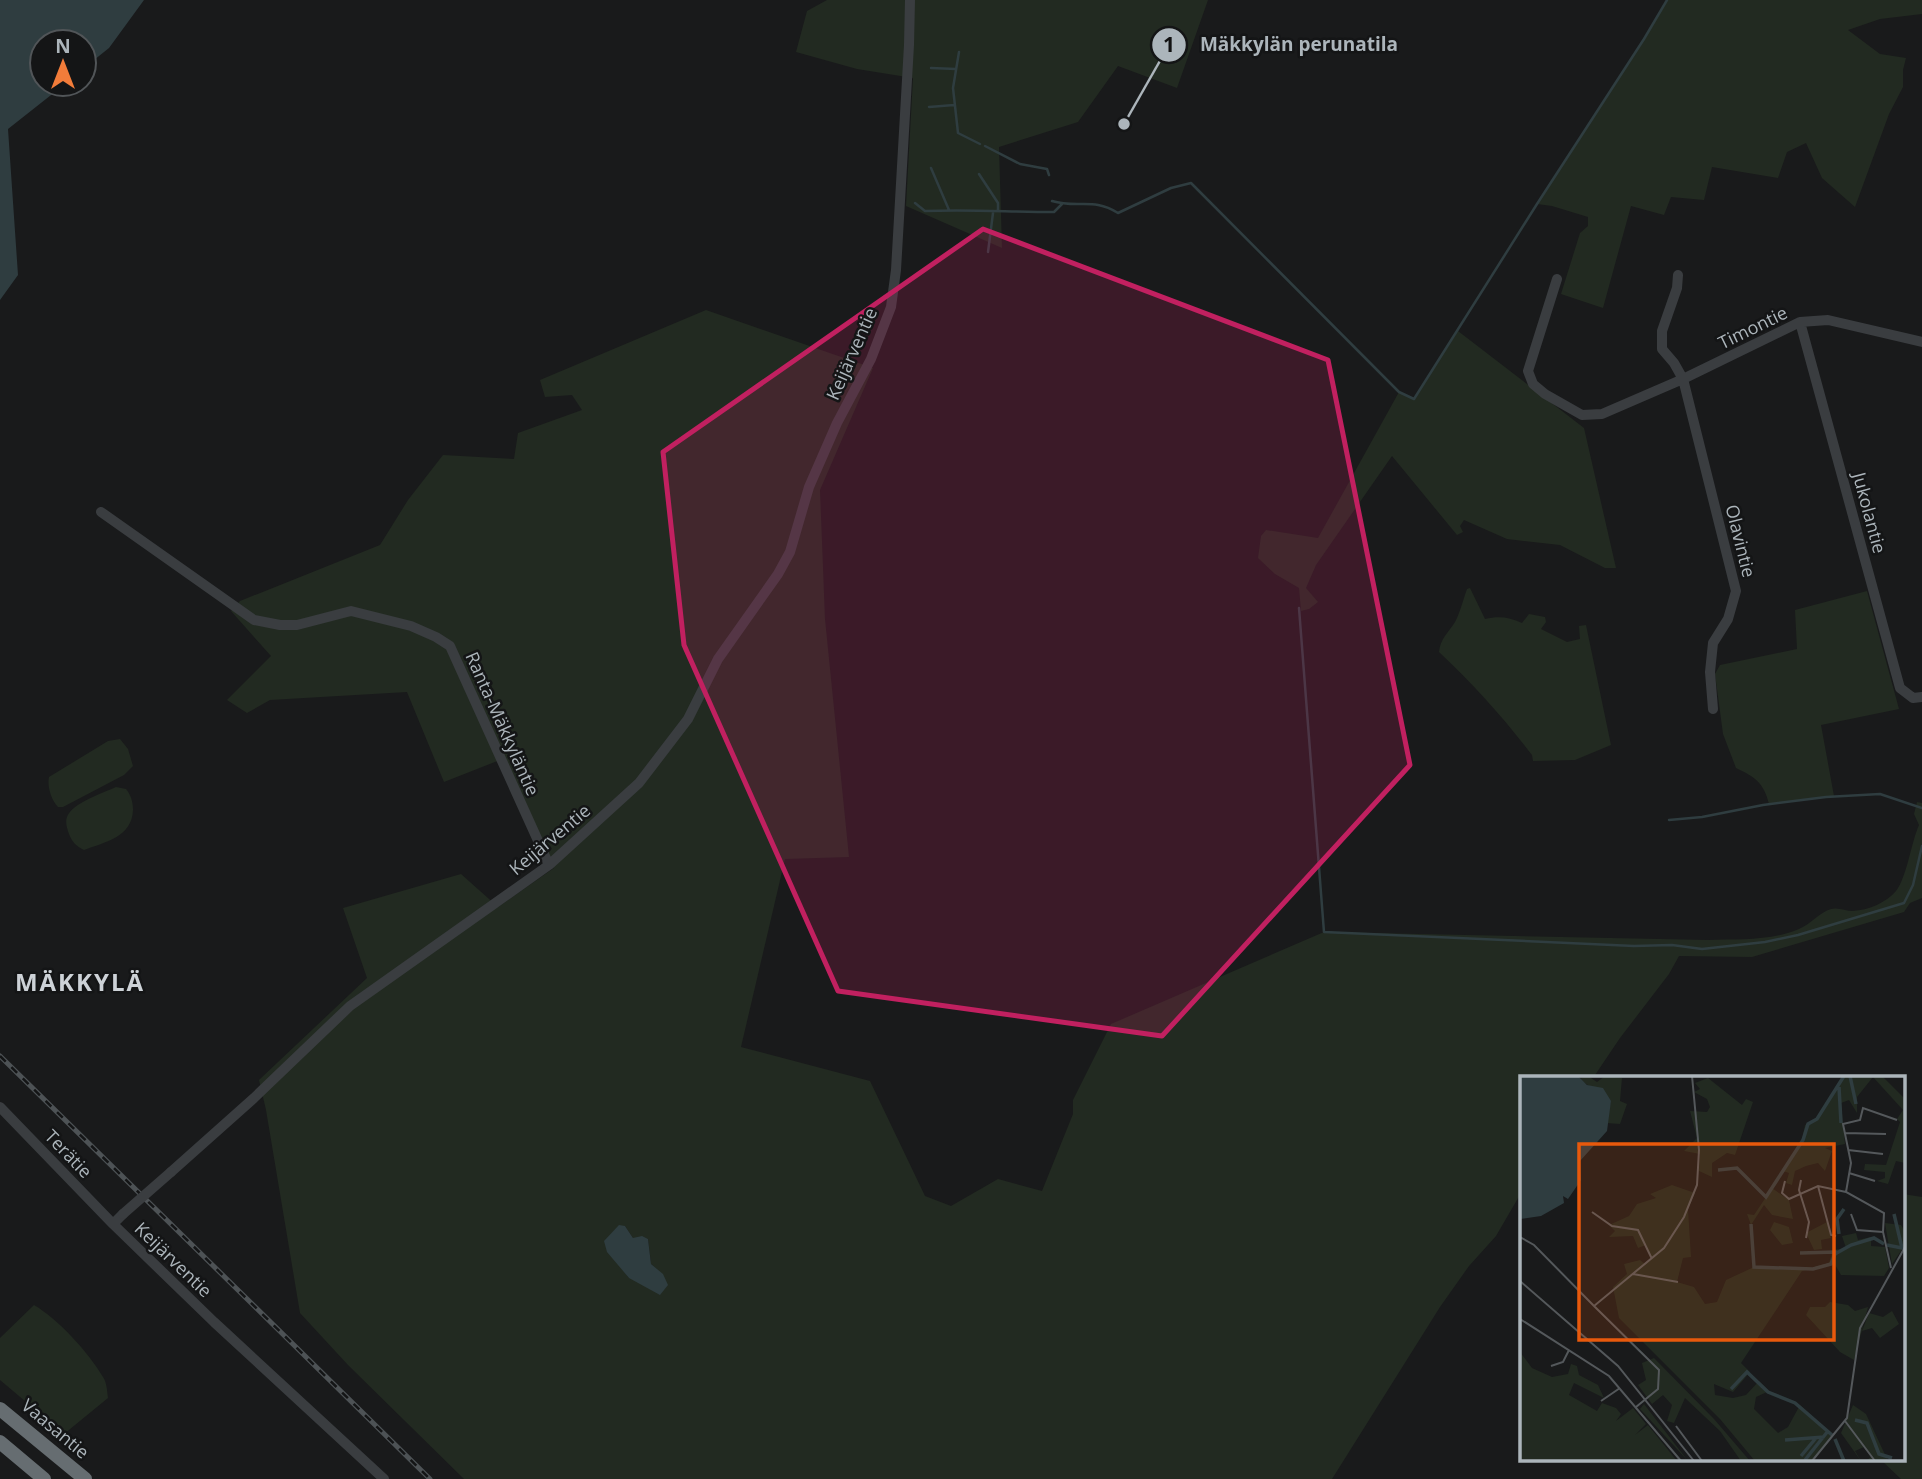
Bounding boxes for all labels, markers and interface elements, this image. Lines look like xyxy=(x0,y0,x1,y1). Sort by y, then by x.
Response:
callout: Mäkkylän perunatila xyxy=(1151,25,1413,65)
north arrow xyxy=(28,28,98,98)
text: 1 xyxy=(1163,30,1175,58)
text: Mäkkylän perunatila xyxy=(1200,31,1398,57)
text: N xyxy=(55,33,71,59)
street label: Timontie xyxy=(1714,300,1791,354)
street label: Keijärventie xyxy=(820,304,882,404)
street label: Jukolantie xyxy=(1847,468,1892,556)
street label: Olavintie xyxy=(1720,502,1762,580)
street label: Ranta-Mäkkyläntie xyxy=(460,648,545,799)
street label: Keijärventie xyxy=(504,798,595,880)
district label: MÄKKYLÄ xyxy=(15,965,145,998)
inset map xyxy=(1520,1076,1904,1462)
street label: Terätie xyxy=(40,1124,98,1183)
street label: Keijärventie xyxy=(130,1216,218,1302)
street label: Vaasantie xyxy=(17,1393,95,1464)

